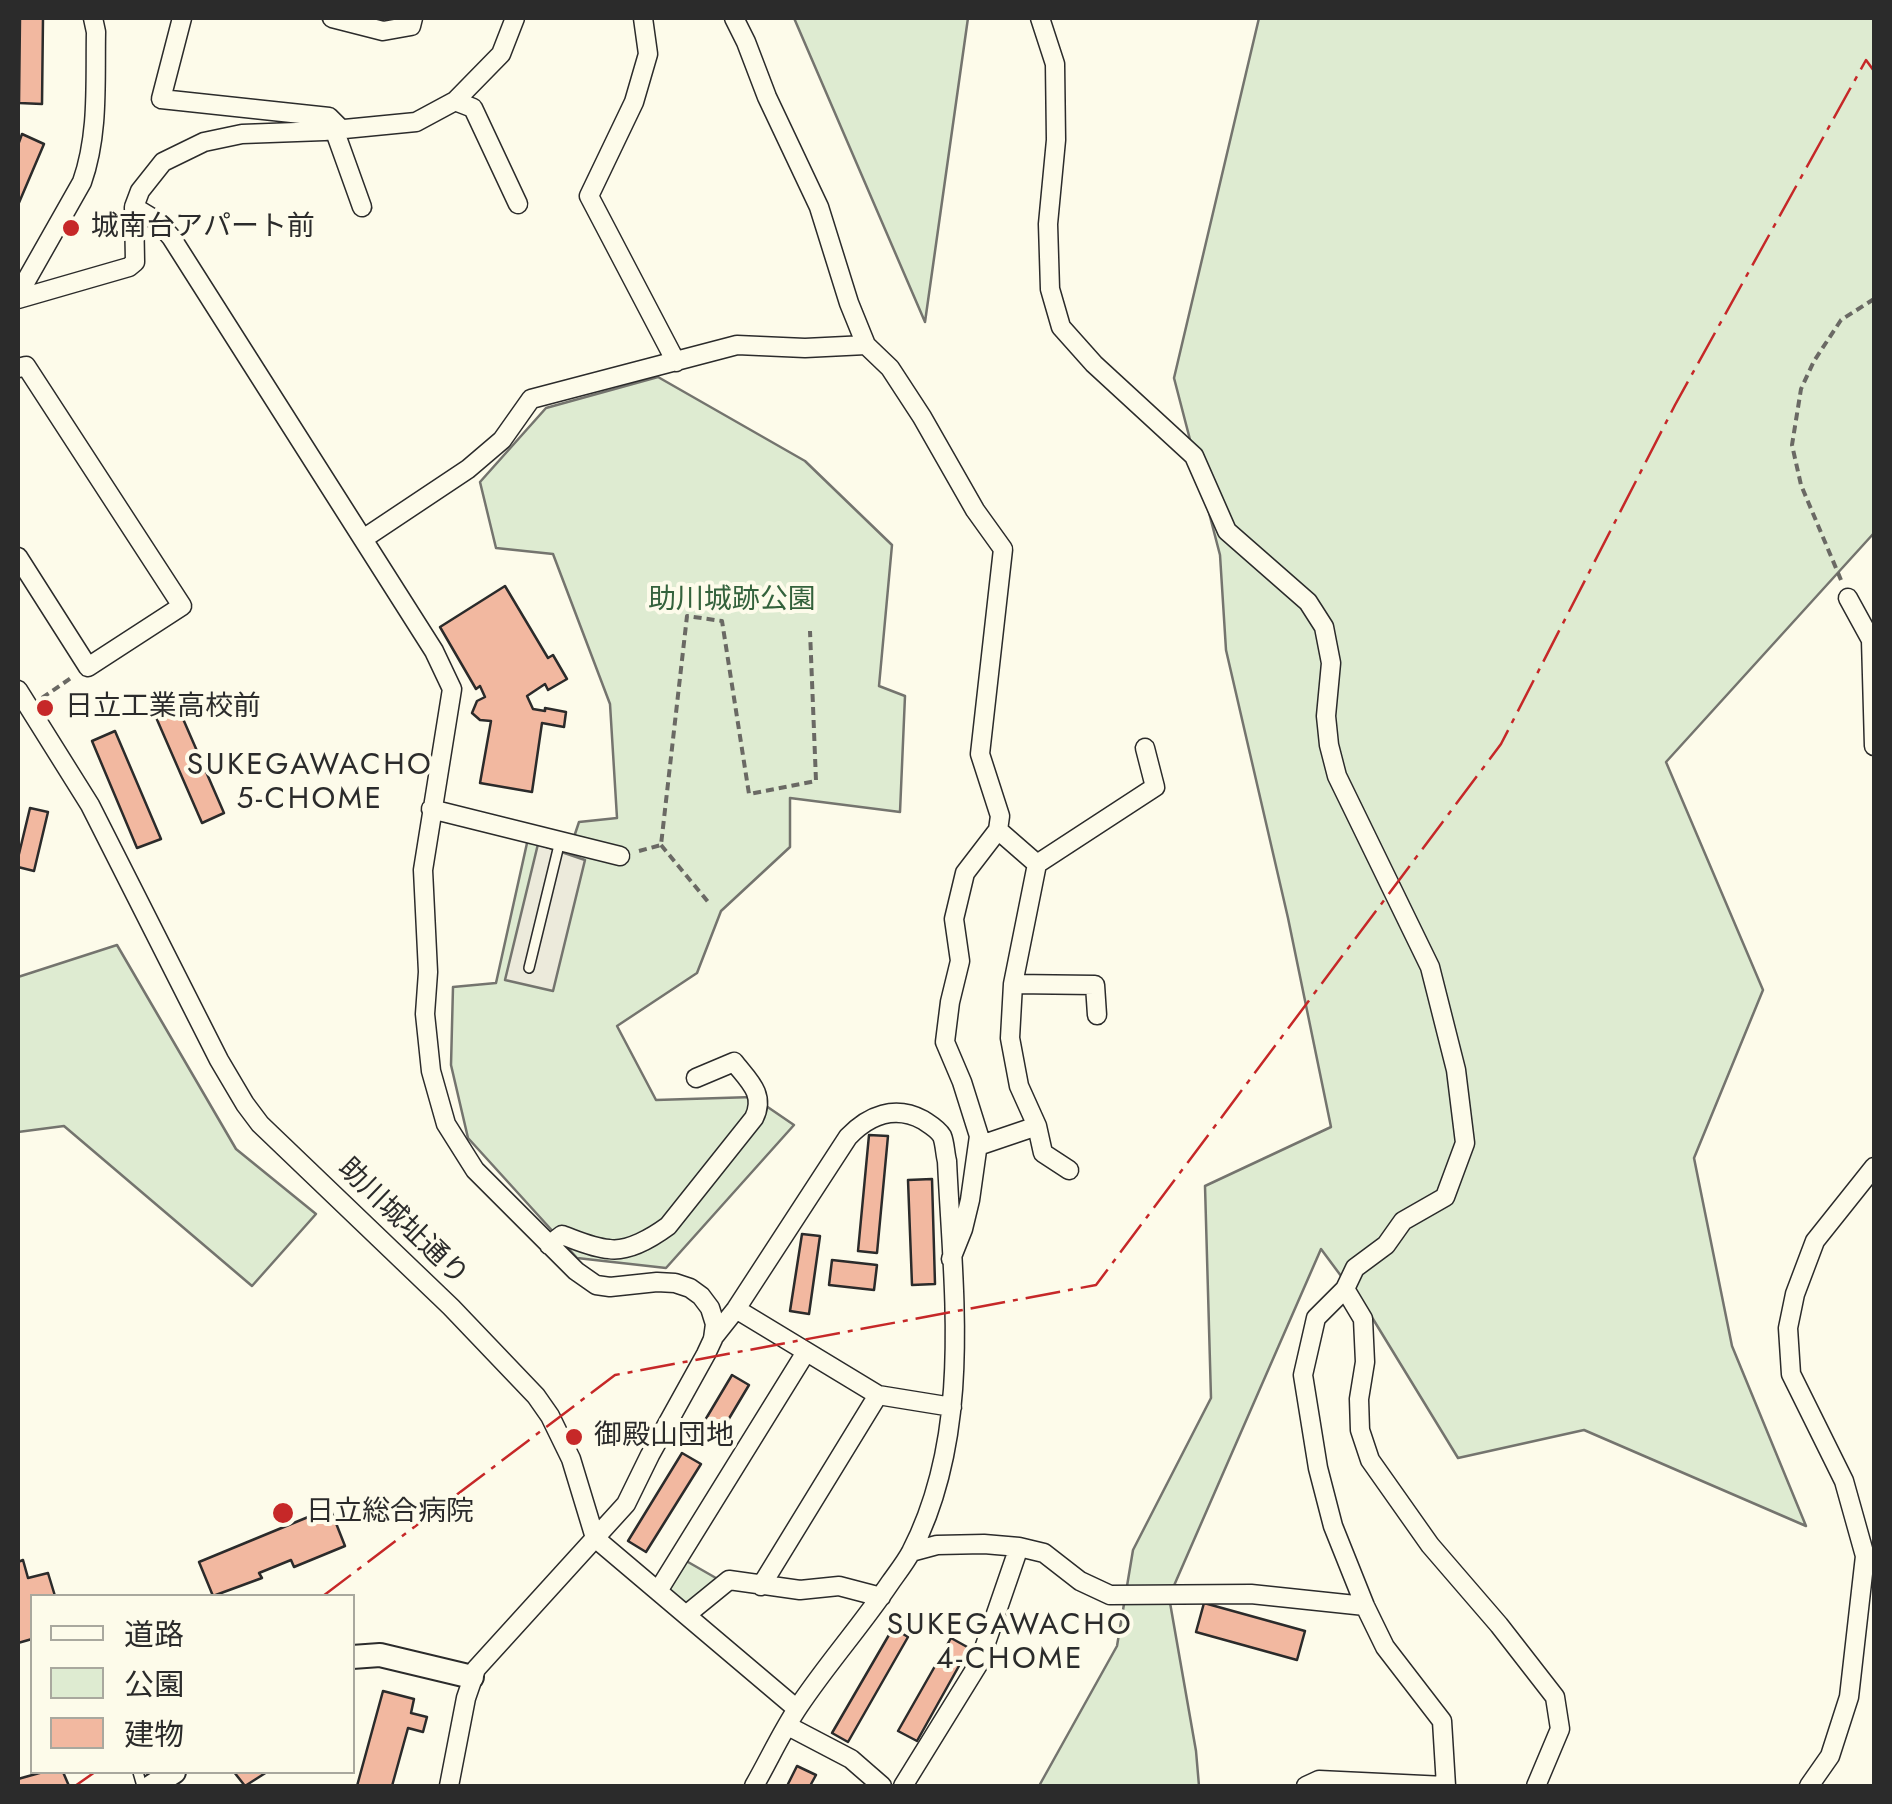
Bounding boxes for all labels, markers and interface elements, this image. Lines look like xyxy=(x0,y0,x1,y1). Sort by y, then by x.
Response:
place label: 城南台アパート前 xyxy=(91,211,315,245)
marker: 城南台アパート前 xyxy=(60,217,82,239)
park label: 助川城跡公園 xyxy=(648,584,816,618)
place label: 日立工業高校前 xyxy=(65,691,261,725)
marker: 日立工業高校前 xyxy=(34,697,56,719)
district label: SUKEGAWACHO 5-CHOME xyxy=(187,749,433,820)
street label: 助川城址通り xyxy=(330,1153,474,1293)
place label: 御殿山団地 xyxy=(594,1420,734,1454)
marker: 御殿山団地 xyxy=(563,1426,585,1448)
place label: 日立総合病院 xyxy=(306,1496,474,1530)
marker: 日立総合病院 xyxy=(270,1500,296,1526)
legend xyxy=(30,1594,355,1774)
district label: SUKEGAWACHO 4-CHOME xyxy=(887,1609,1133,1680)
text: 道路 xyxy=(124,1613,184,1656)
text: 公園 xyxy=(124,1663,184,1706)
text: 建物 xyxy=(124,1713,184,1756)

